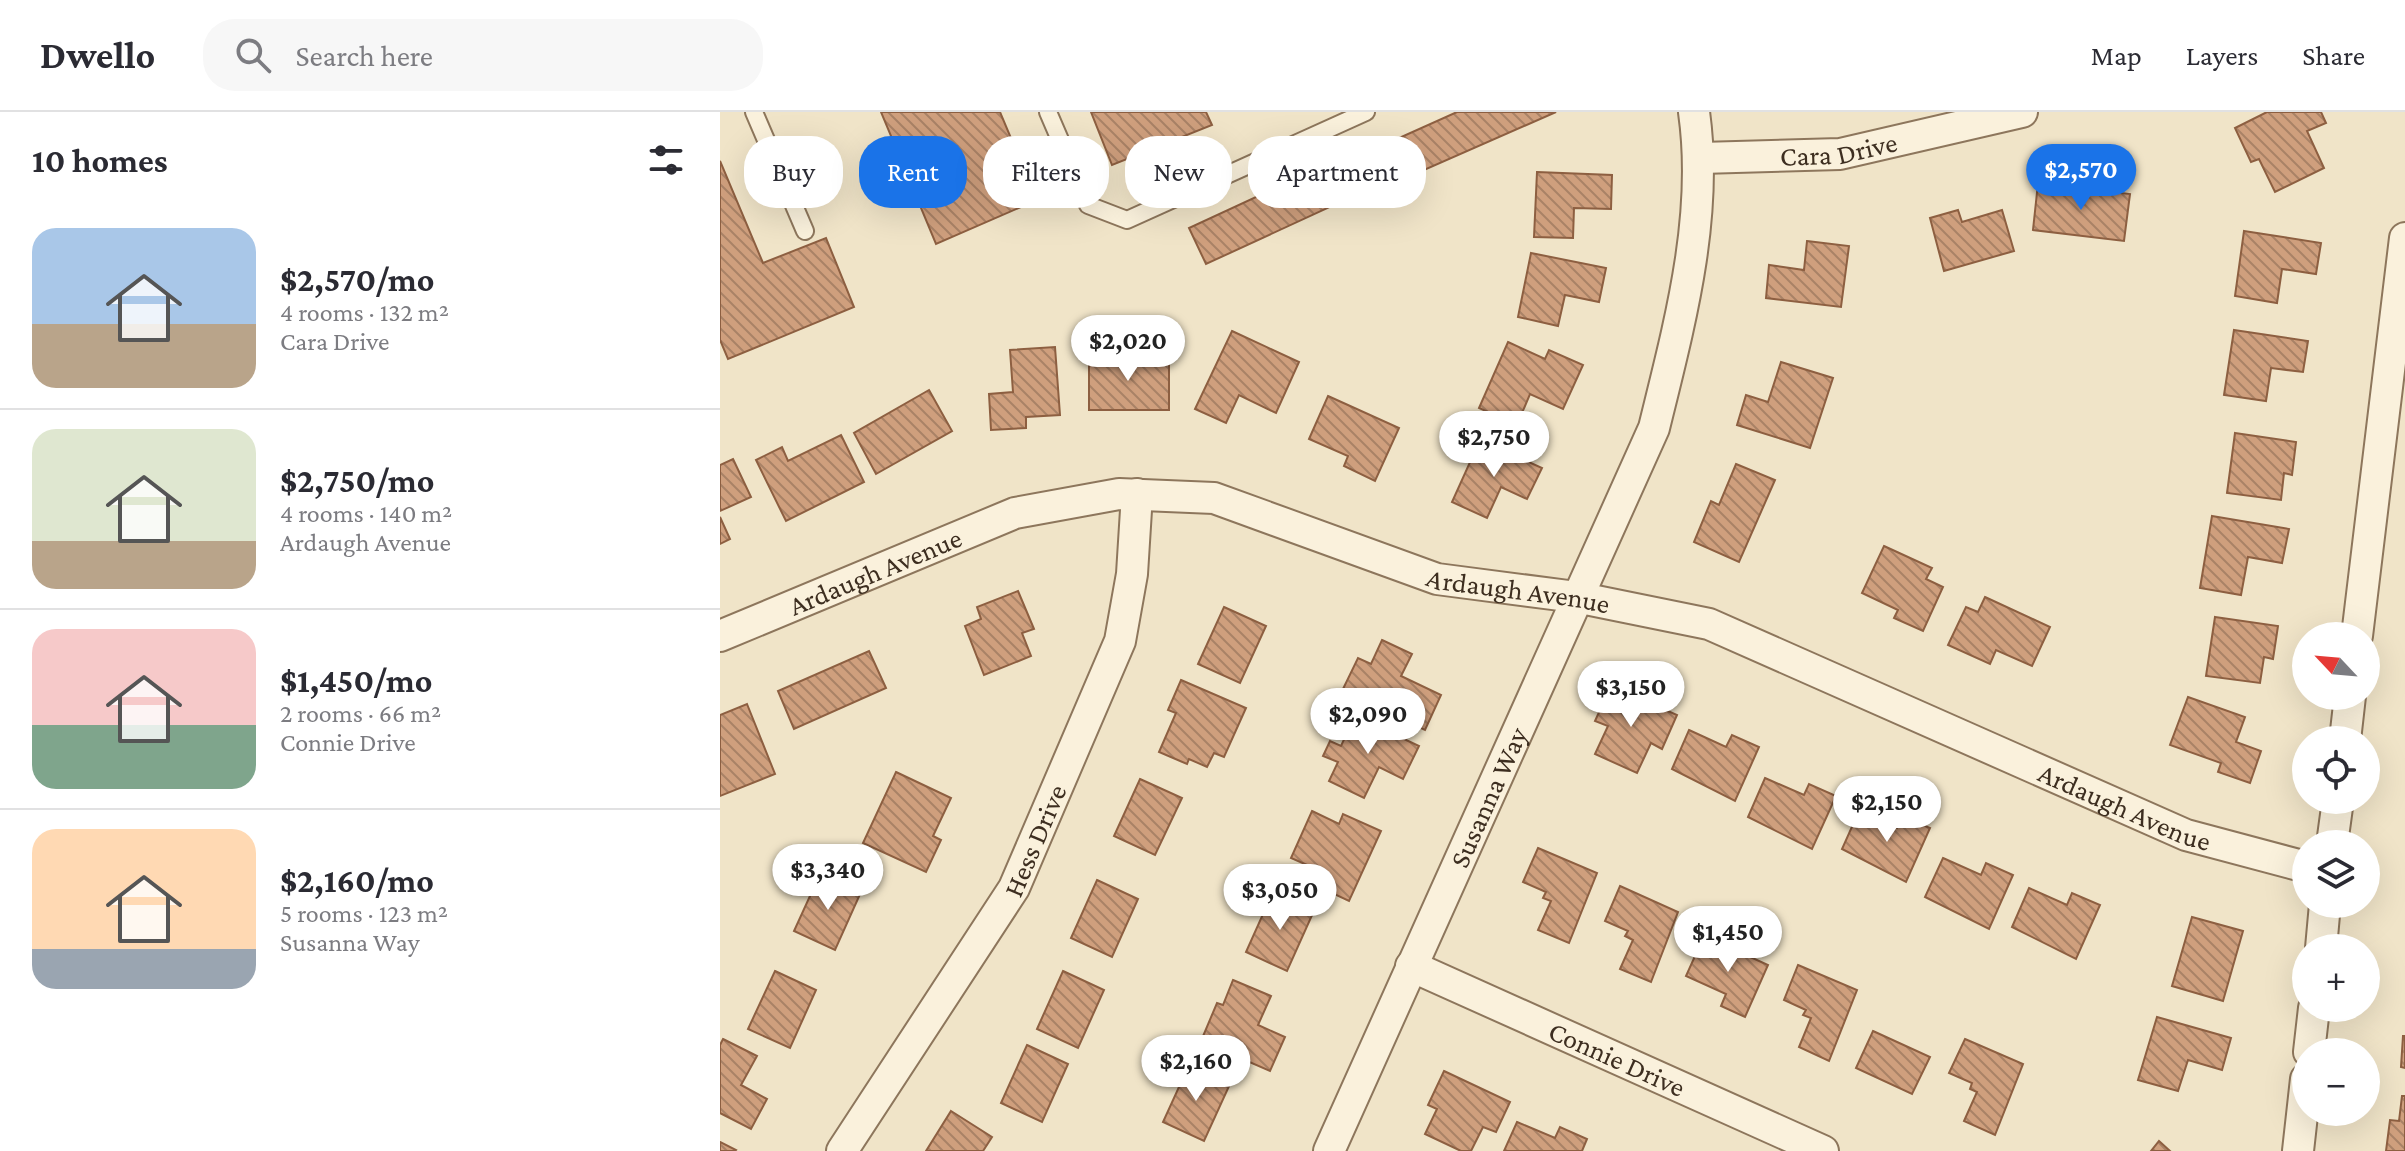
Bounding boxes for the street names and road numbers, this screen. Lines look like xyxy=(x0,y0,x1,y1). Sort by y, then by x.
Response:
street label: Cara Drive xyxy=(1780,126,1900,172)
street label: Ardaugh Avenue xyxy=(784,522,966,622)
street label: Ardaugh Avenue xyxy=(1422,562,1613,619)
street label: Susanna Way xyxy=(1444,721,1534,872)
street label: Ardaugh Avenue xyxy=(2034,757,2214,857)
street label: Hess Drive xyxy=(997,780,1073,901)
street label: Connie Drive xyxy=(1544,1015,1690,1103)

